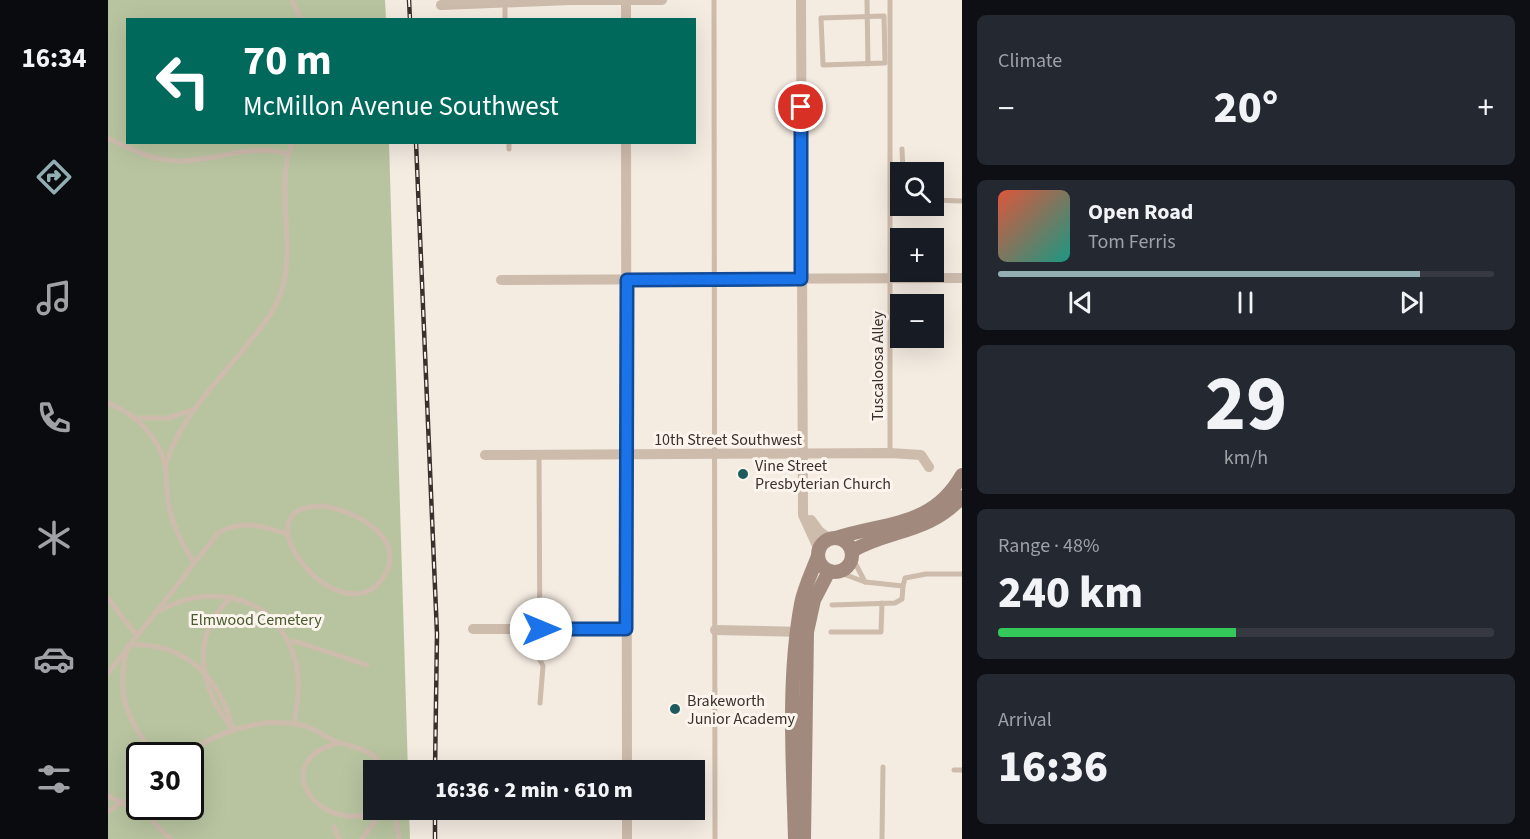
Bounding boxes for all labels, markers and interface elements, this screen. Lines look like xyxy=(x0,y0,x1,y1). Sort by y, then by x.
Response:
text: 70 m xyxy=(243,31,332,91)
text: 16:34 xyxy=(21,39,87,78)
icon: left xyxy=(144,42,222,120)
text: Climate xyxy=(998,47,1062,75)
text: 20° xyxy=(1214,76,1278,140)
pin xyxy=(775,81,826,132)
text: − xyxy=(998,85,1014,132)
text: + xyxy=(1478,85,1494,132)
text: McMillon Avenue Southwest xyxy=(243,87,559,126)
icon: arrive xyxy=(784,90,817,123)
icon: directions xyxy=(33,156,75,198)
map controls xyxy=(890,162,944,348)
button: search xyxy=(890,162,944,216)
text: Open Road xyxy=(1088,196,1193,228)
button: + xyxy=(890,228,944,282)
text: Tom Ferris xyxy=(1088,228,1176,256)
icon: music xyxy=(33,277,75,319)
icon: previous xyxy=(1064,286,1097,319)
icon: pause xyxy=(1229,286,1262,319)
icon: next xyxy=(1395,286,1428,319)
button: − xyxy=(890,294,944,348)
street label: Tuscaloosa Alley xyxy=(867,310,889,421)
text: 29 xyxy=(1205,349,1287,460)
icon: phone xyxy=(33,397,75,439)
street label: 10th Street Southwest xyxy=(654,429,802,451)
text: km/h xyxy=(1224,444,1268,472)
place label: Vine Street Presbyterian Church xyxy=(755,455,891,495)
marker: Vine Street Presbyterian Church xyxy=(736,467,750,481)
icon: climate xyxy=(33,517,75,559)
text: Range · 48% xyxy=(998,532,1099,560)
text: 240 km xyxy=(998,561,1143,625)
position arrow xyxy=(509,597,573,661)
park label: Elmwood Cemetery xyxy=(190,609,322,631)
icon: car xyxy=(33,638,75,680)
place label: Brakeworth Junior Academy xyxy=(687,690,795,730)
marker: Brakeworth Junior Academy xyxy=(668,702,682,716)
text: Arrival xyxy=(998,706,1052,734)
text: 16:36 xyxy=(998,735,1108,799)
speed limit sign: 30 xyxy=(126,742,204,820)
icon: filters xyxy=(33,758,75,800)
text: 16:36 · 2 min · 610 m xyxy=(435,774,633,806)

